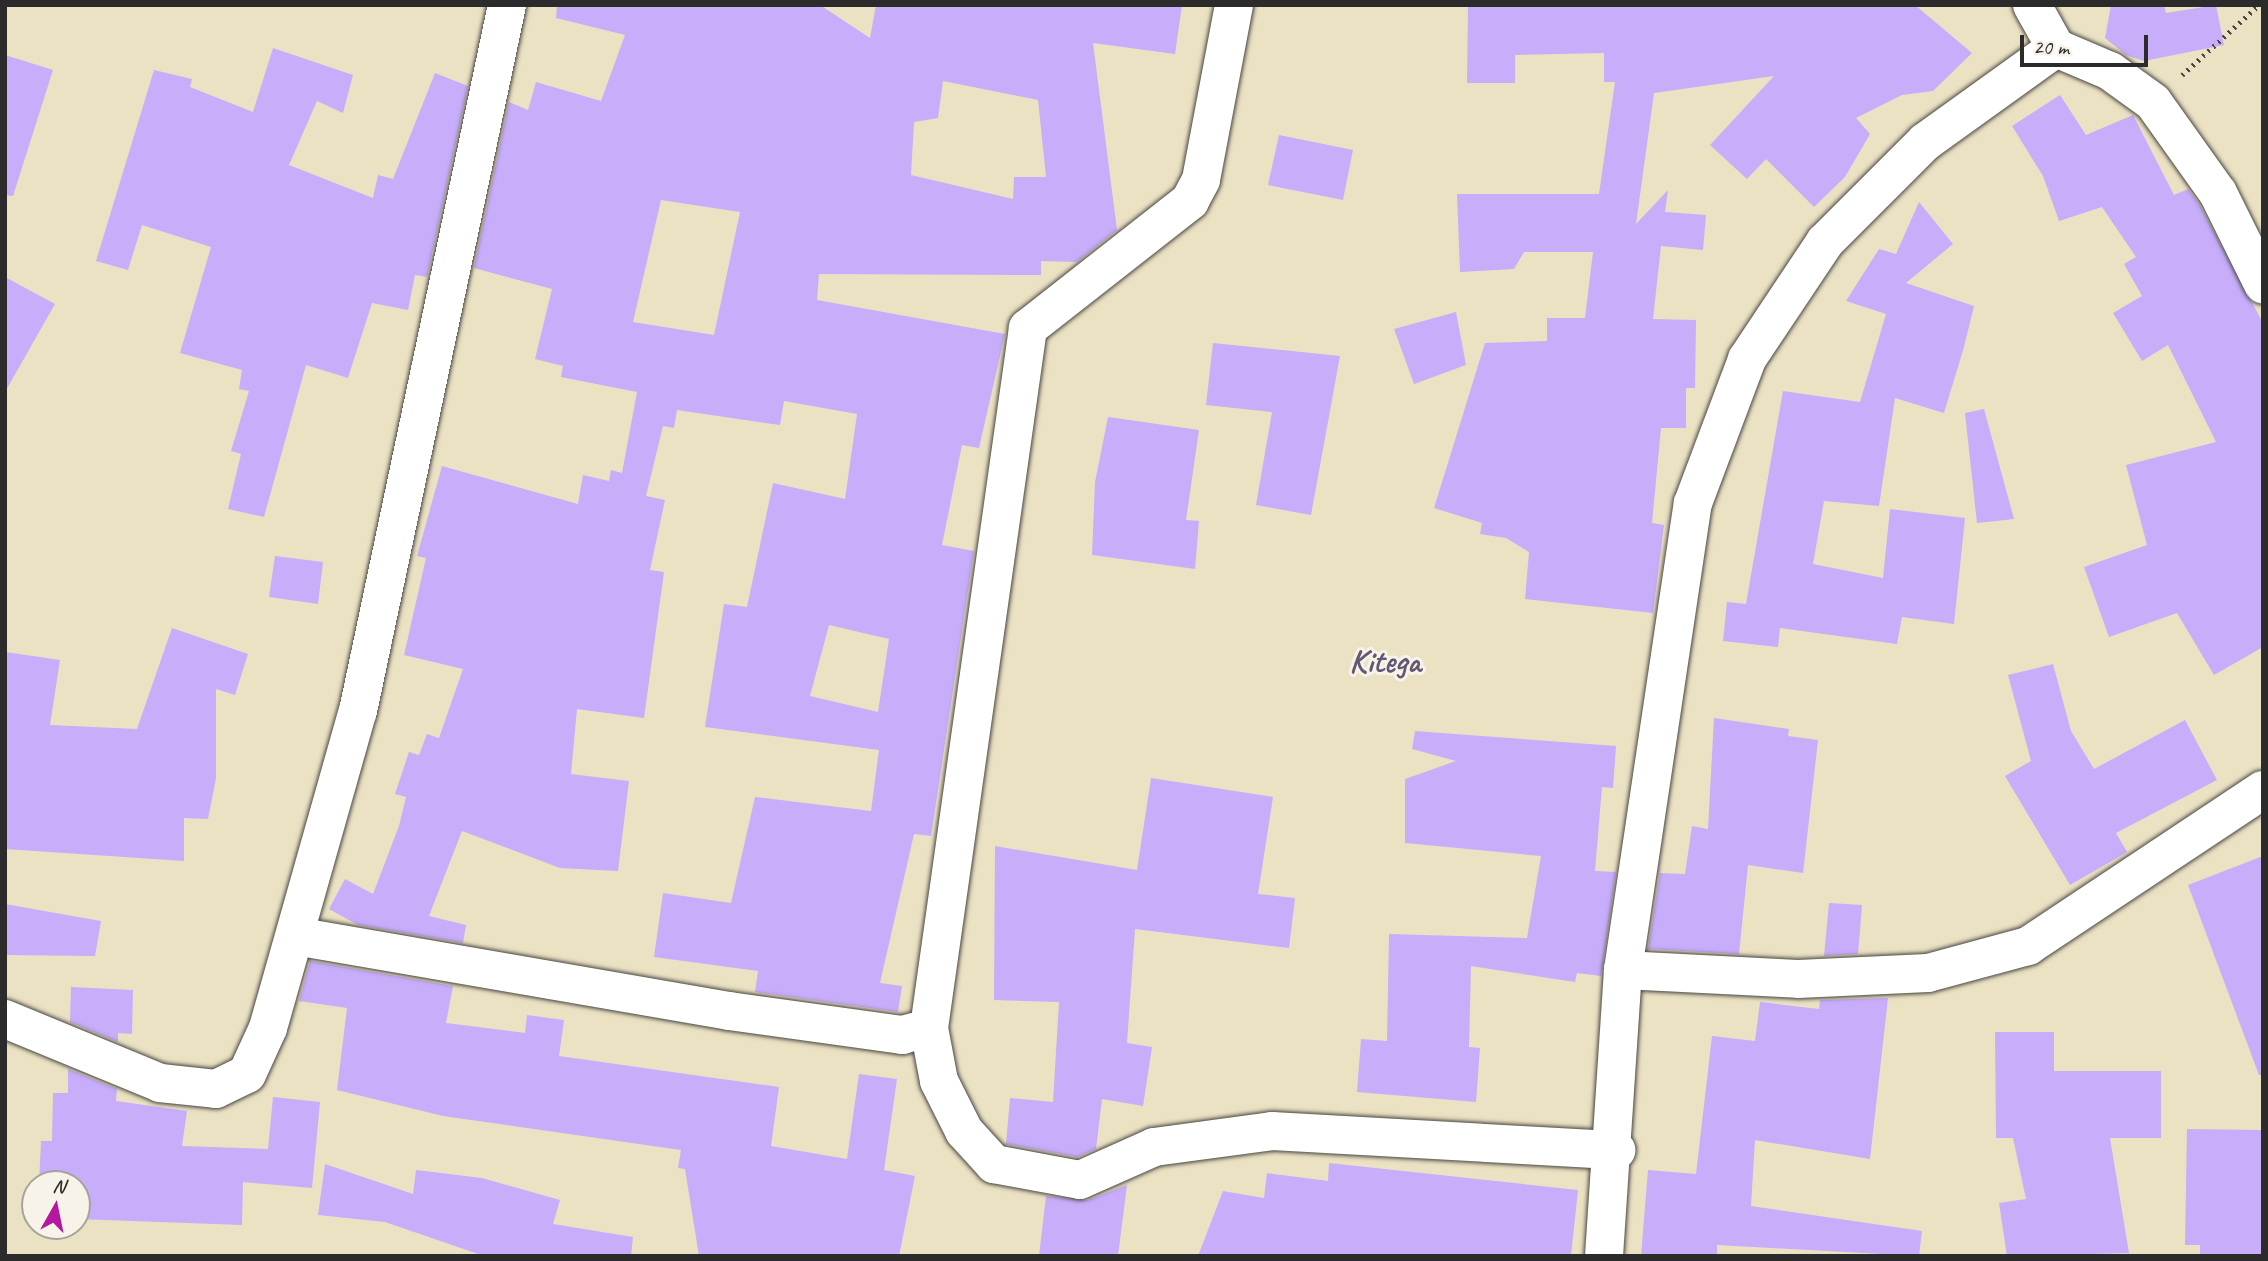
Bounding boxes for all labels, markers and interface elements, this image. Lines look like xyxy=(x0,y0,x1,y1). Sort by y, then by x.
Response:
scale bar xyxy=(2023,21,2151,65)
text: 20 m xyxy=(2033,34,2069,60)
district label: Kitega xyxy=(1349,642,1421,682)
north arrow xyxy=(21,1170,91,1240)
text: N xyxy=(51,1173,67,1199)

